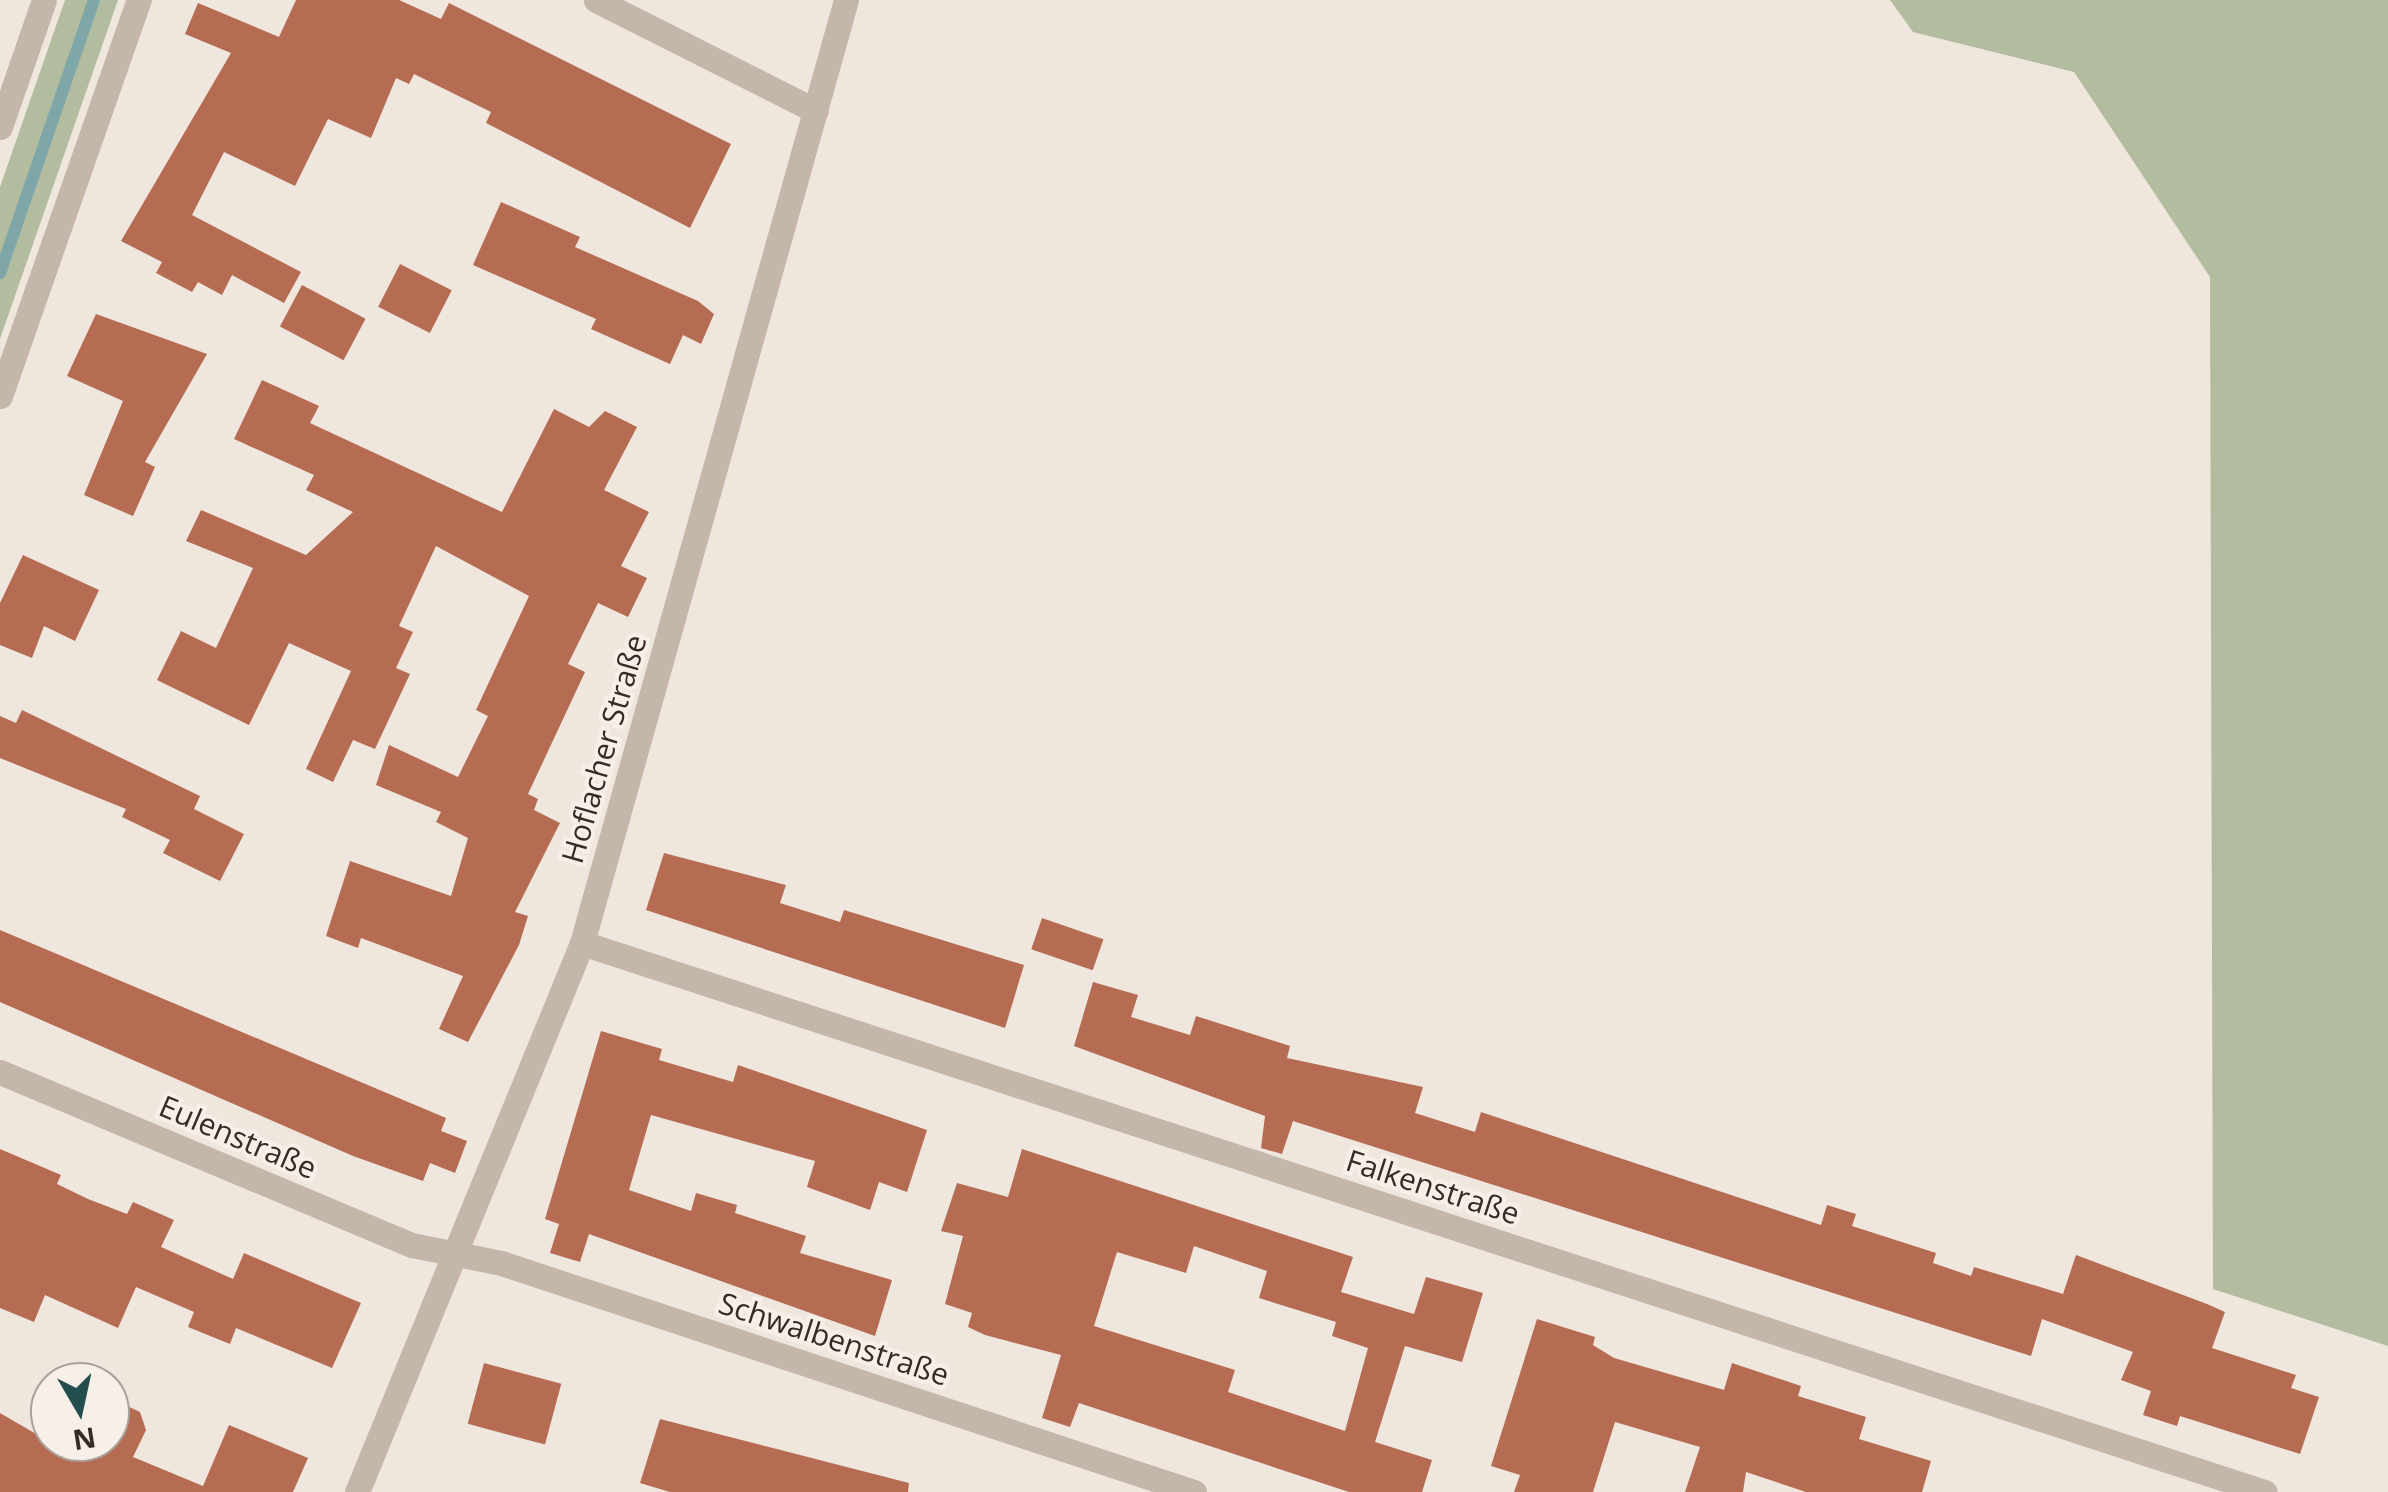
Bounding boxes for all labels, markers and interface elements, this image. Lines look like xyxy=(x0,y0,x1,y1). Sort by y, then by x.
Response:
street label: Hoflacher Straße xyxy=(554,631,654,867)
street label: Eulenstraße xyxy=(154,1088,322,1186)
street label: Falkenstraße xyxy=(1342,1142,1524,1232)
street label: Schwalbenstraße xyxy=(714,1285,954,1393)
north arrow xyxy=(30,1362,130,1462)
text: N xyxy=(70,1419,99,1460)

